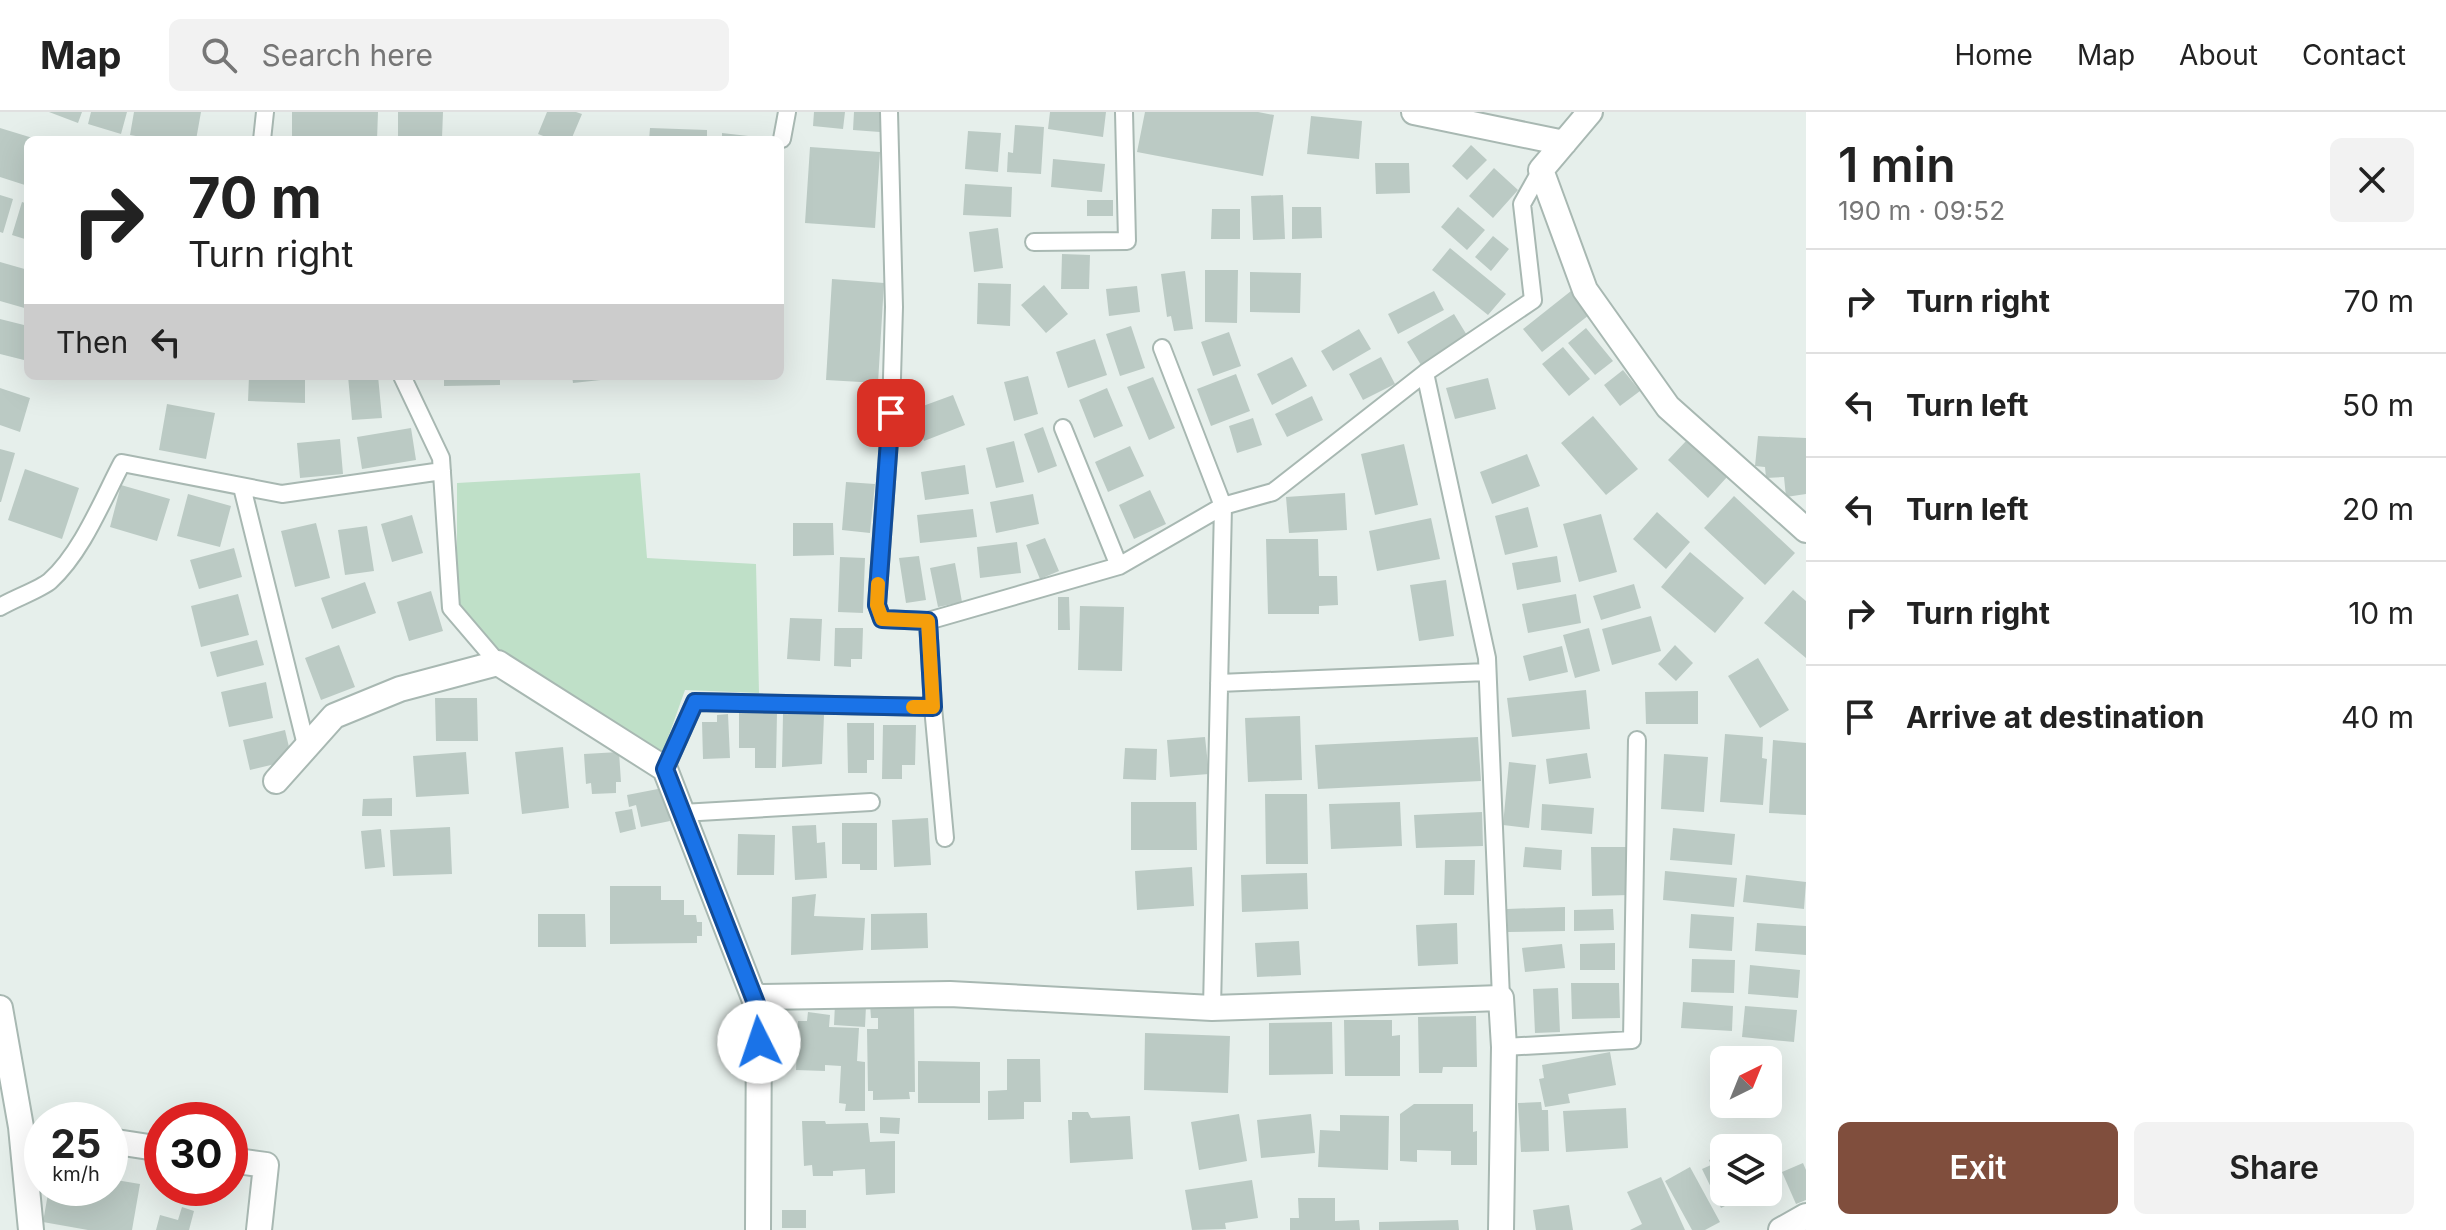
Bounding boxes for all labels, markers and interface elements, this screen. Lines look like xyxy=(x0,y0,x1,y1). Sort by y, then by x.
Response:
search box xyxy=(169,19,729,91)
text: Map xyxy=(40,32,121,78)
icon: search xyxy=(197,33,241,77)
text: Search here xyxy=(261,37,433,73)
text: Home xyxy=(1954,38,2033,72)
text: Map xyxy=(2077,38,2135,72)
text: About xyxy=(2179,38,2258,72)
text: Contact xyxy=(2302,38,2406,72)
text: 1 min xyxy=(1838,135,1956,194)
button: close xyxy=(2330,138,2414,222)
text: 70 m xyxy=(188,164,322,232)
icon: right xyxy=(56,168,160,272)
text: 190 m · 09:52 xyxy=(1838,195,2005,226)
text: Turn right xyxy=(188,232,353,276)
icon: right xyxy=(1838,279,1882,323)
text: Turn right xyxy=(1906,283,2050,319)
text: 70 m xyxy=(2344,283,2414,319)
icon: left xyxy=(144,320,188,364)
text: Then xyxy=(56,324,128,360)
pin xyxy=(857,379,925,447)
icon: left xyxy=(1838,383,1882,427)
text: Turn left xyxy=(1906,387,2028,423)
text: 50 m xyxy=(2342,387,2414,423)
icon: arrive xyxy=(869,391,913,435)
icon: left xyxy=(1838,487,1882,531)
text: Turn left xyxy=(1906,491,2028,527)
text: 20 m xyxy=(2342,491,2414,527)
icon: right xyxy=(1838,591,1882,635)
text: Turn right xyxy=(1906,595,2050,631)
text: 10 m xyxy=(2348,595,2414,631)
icon: arrive xyxy=(1838,695,1882,739)
text: Arrive at destination xyxy=(1906,699,2204,735)
text: 40 m xyxy=(2341,699,2414,735)
position arrow xyxy=(717,1000,801,1084)
north arrow xyxy=(1710,1046,1782,1118)
map controls xyxy=(1710,1046,1782,1206)
speed limit sign: 30 xyxy=(144,1102,248,1206)
text: 25 xyxy=(51,1119,101,1168)
button: Exit xyxy=(1838,1122,2118,1214)
button: Share xyxy=(2134,1122,2414,1214)
button: layers xyxy=(1710,1134,1782,1206)
text: km/h xyxy=(52,1162,100,1186)

